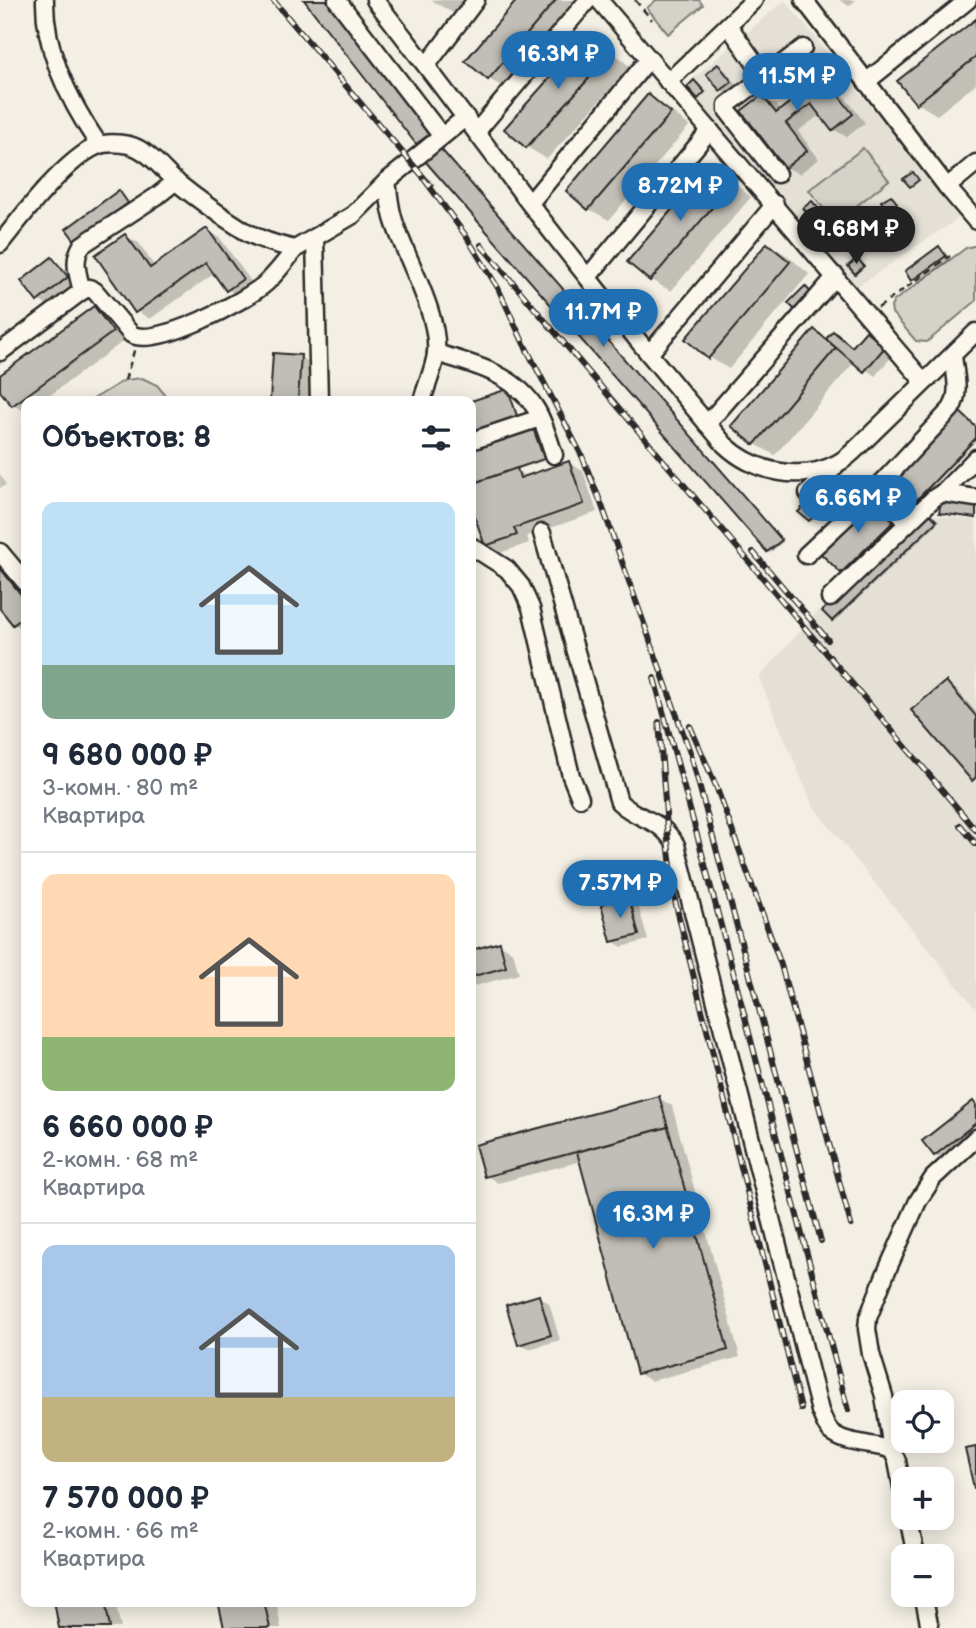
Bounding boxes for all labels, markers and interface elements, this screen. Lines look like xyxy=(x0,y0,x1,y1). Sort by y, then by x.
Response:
pin: 16.3M ₽ xyxy=(493,32,623,91)
text: 16.3M ₽ xyxy=(517,40,599,68)
pin: 11.5M ₽ xyxy=(732,54,862,113)
text: 11.5M ₽ xyxy=(758,62,836,90)
pin: 8.72M ₽ xyxy=(615,164,745,223)
text: 8.72M ₽ xyxy=(638,172,722,200)
pin: 9.68M ₽ xyxy=(791,206,921,266)
text: 9.68M ₽ xyxy=(813,215,899,243)
pin: 11.7M ₽ xyxy=(538,290,668,349)
text: 11.7M ₽ xyxy=(565,298,641,326)
icon: filters xyxy=(417,419,455,457)
text: Объектов: 8 xyxy=(42,420,211,456)
pin: 6.66M ₽ xyxy=(793,476,923,535)
text: 6.66M ₽ xyxy=(815,484,901,512)
icon: home xyxy=(186,547,312,673)
text: 9 680 000 ₽ xyxy=(42,738,212,774)
text: 3-комн. · 80 m² xyxy=(42,774,198,802)
text: Квартира xyxy=(42,802,145,830)
pin: 7.57M ₽ xyxy=(555,860,685,920)
text: 7.57M ₽ xyxy=(578,869,662,897)
icon: home xyxy=(186,919,312,1045)
text: 6 660 000 ₽ xyxy=(42,1110,213,1146)
text: 2-комн. · 68 m² xyxy=(42,1146,198,1174)
text: Квартира xyxy=(42,1174,145,1202)
pin: 16.3M ₽ xyxy=(588,1192,718,1251)
text: 16.3M ₽ xyxy=(612,1200,694,1228)
icon: home xyxy=(186,1290,312,1416)
map controls xyxy=(891,1390,954,1607)
button: locate xyxy=(891,1390,954,1453)
button: + xyxy=(891,1467,954,1530)
text: 7 570 000 ₽ xyxy=(42,1481,209,1517)
text: 2-комн. · 66 m² xyxy=(42,1517,199,1545)
button: − xyxy=(891,1544,954,1607)
text: Квартира xyxy=(42,1545,145,1573)

